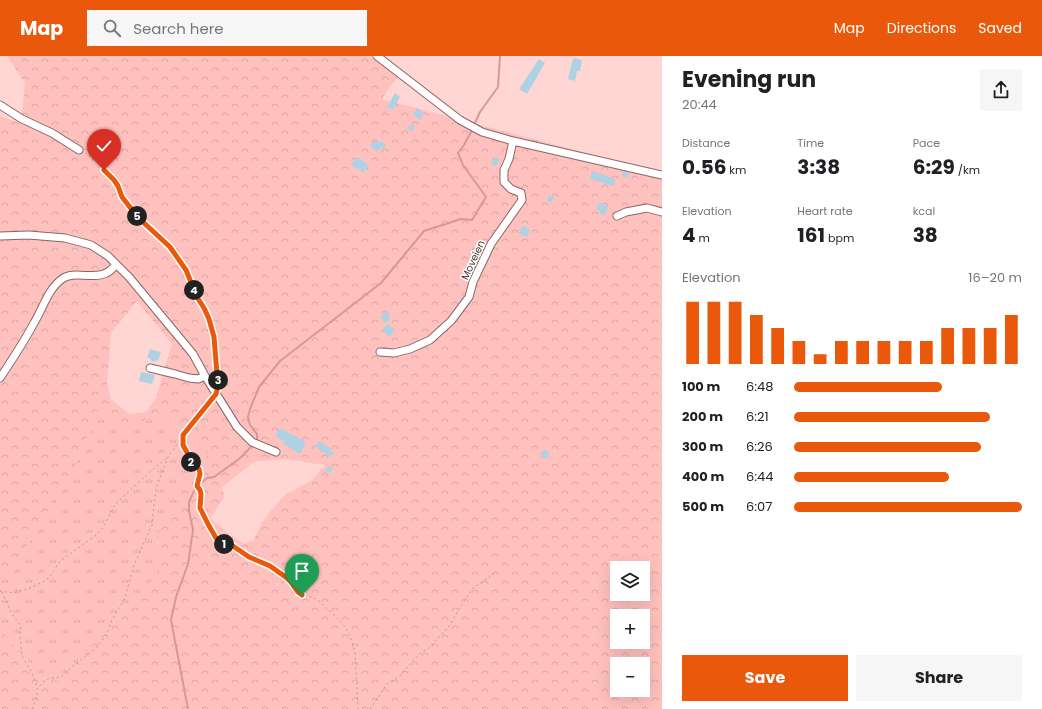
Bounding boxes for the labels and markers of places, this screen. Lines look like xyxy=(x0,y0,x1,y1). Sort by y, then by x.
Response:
pin xyxy=(87,129,121,170)
pin: 5 xyxy=(127,206,147,226)
pin: 4 xyxy=(184,280,204,300)
pin: 3 xyxy=(208,370,228,390)
pin: 2 xyxy=(181,452,201,472)
pin: 1 xyxy=(214,534,234,554)
pin xyxy=(285,554,319,595)

